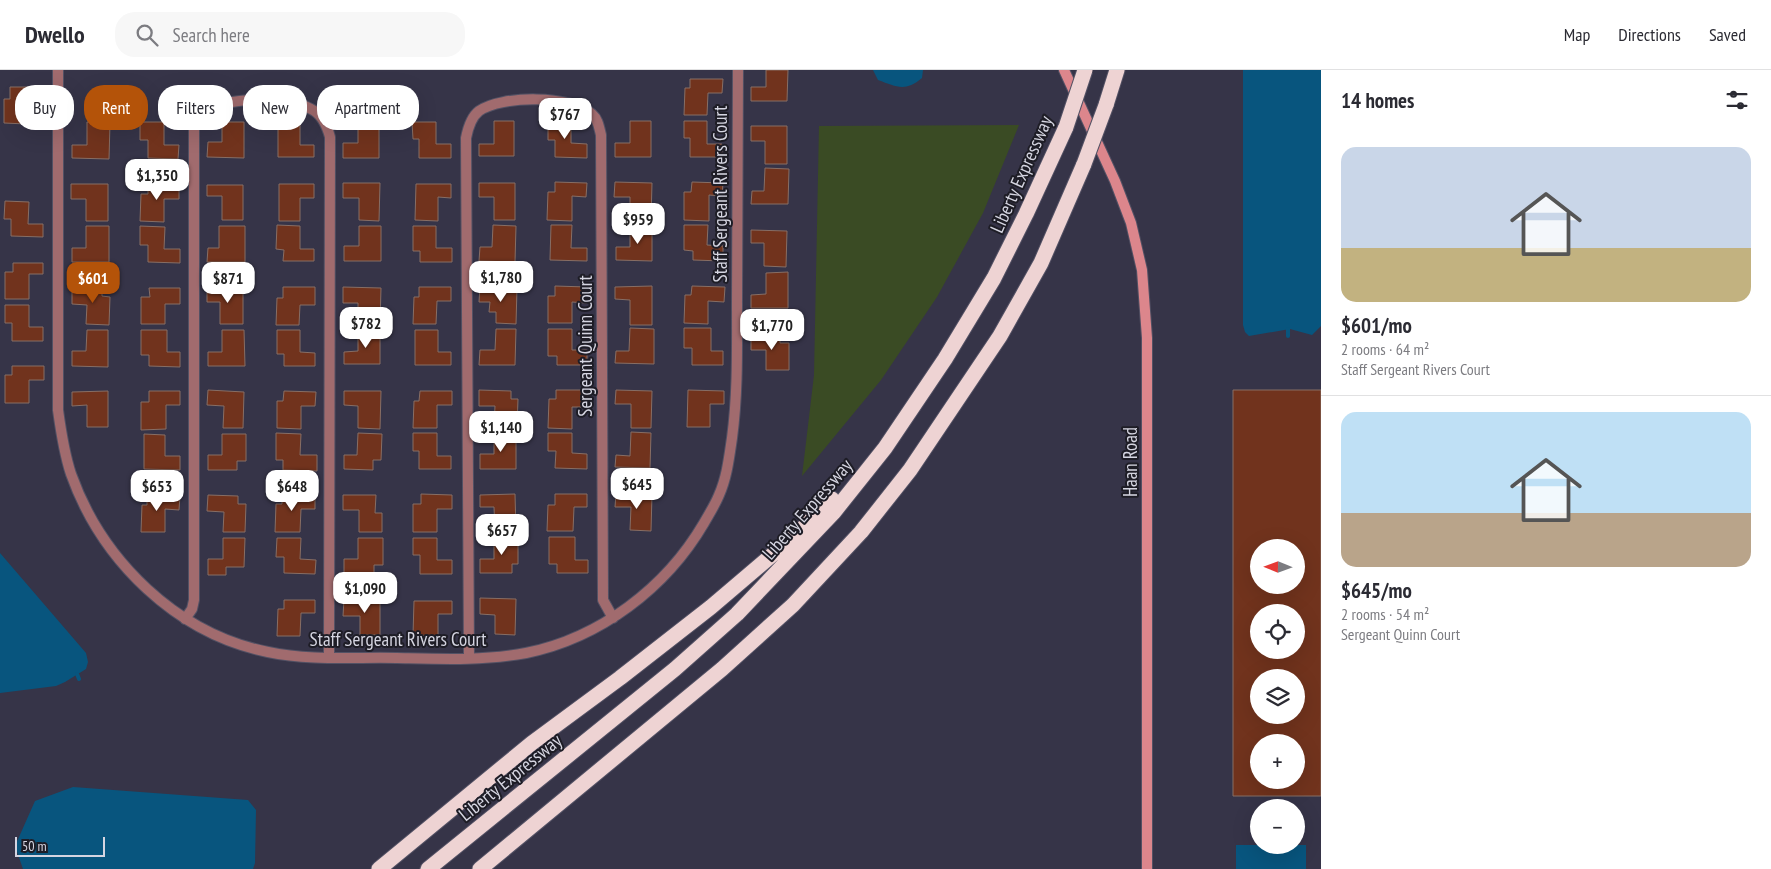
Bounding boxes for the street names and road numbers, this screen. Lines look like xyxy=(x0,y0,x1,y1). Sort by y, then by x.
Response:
street label: Staff Sergeant Rivers Court xyxy=(708,105,732,282)
street label: Liberty Expressway xyxy=(984,111,1058,236)
street label: Sergeant Quinn Court xyxy=(573,275,597,417)
street label: Haan Road xyxy=(1118,427,1142,497)
street label: Liberty Expressway xyxy=(757,453,858,564)
street label: Staff Sergeant Rivers Court xyxy=(310,627,487,651)
street label: Liberty Expressway xyxy=(454,728,567,826)

